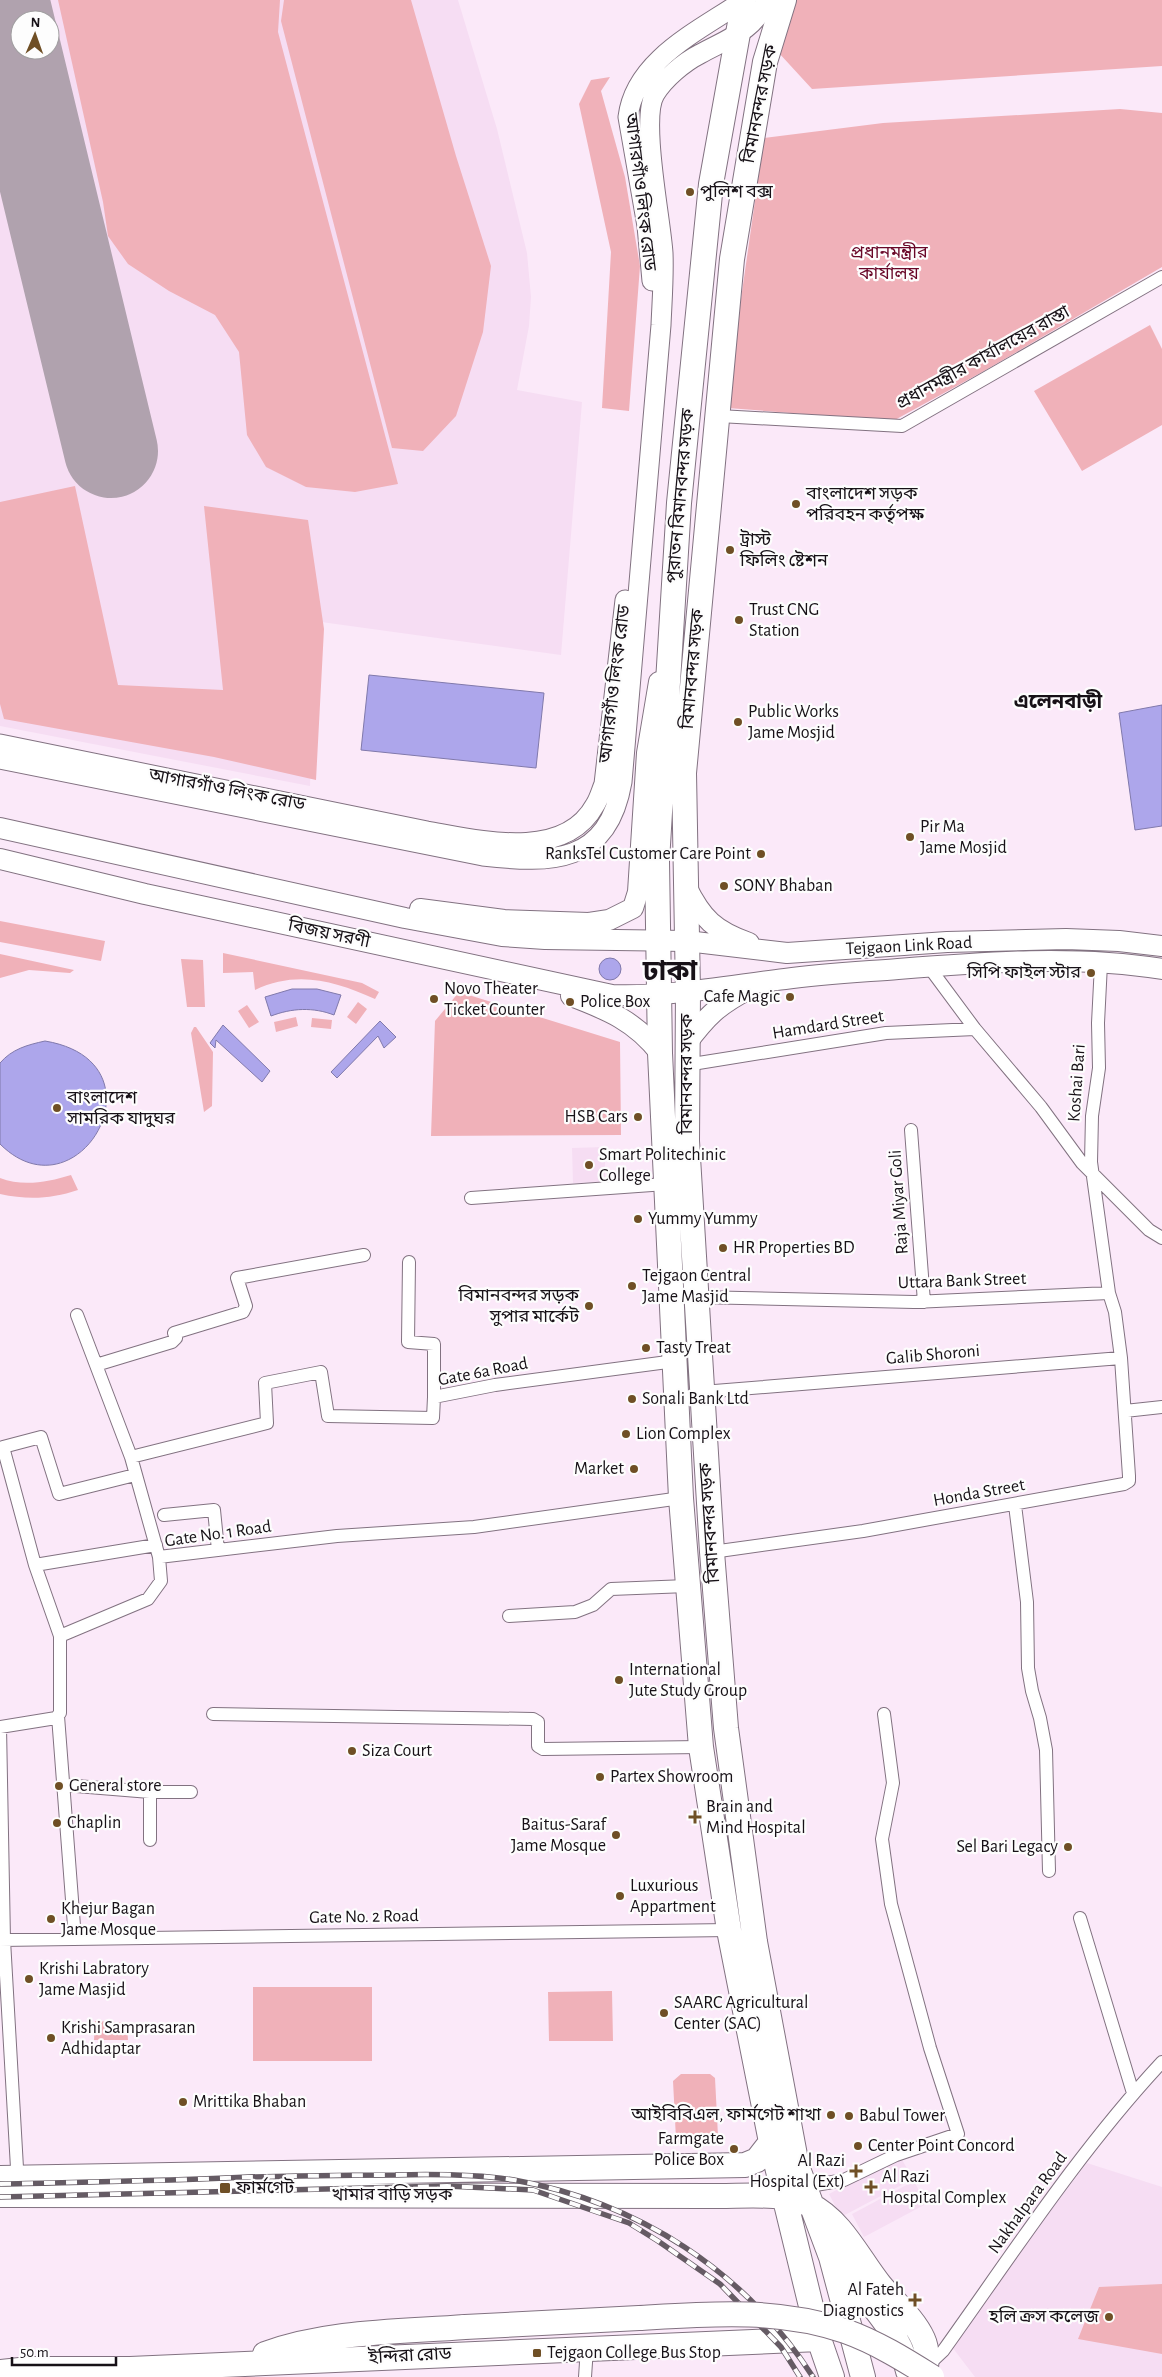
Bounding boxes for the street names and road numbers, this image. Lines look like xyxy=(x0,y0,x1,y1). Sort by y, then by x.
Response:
street label: বিমানবন্দর সড়ক xyxy=(738,42,780,166)
street label: আগারগাঁও লিংক রোড xyxy=(621,111,661,272)
street label: প্রধানমন্ত্রীর কার্যালয়ের রাস্তা xyxy=(892,300,1073,413)
street label: পুরাতন বিমানবন্দর সড়ক xyxy=(662,407,699,584)
street label: আগারগাঁও লিংক রোড xyxy=(594,604,634,765)
street label: বিমানবন্দর সড়ক xyxy=(677,608,707,731)
street label: আগারগাঁও লিংক রোড xyxy=(146,764,307,814)
street label: বিজয় সরণী xyxy=(285,914,372,951)
street label: Tejgaon Link Road xyxy=(845,934,973,958)
street label: Hamdard Street xyxy=(771,1007,885,1043)
street label: বিমানবন্দর সড়ক xyxy=(676,1013,696,1135)
street label: Koshai Bari xyxy=(1065,1044,1089,1122)
street label: Raja Miyar Goli xyxy=(886,1149,912,1255)
street label: Uttara Bank Street xyxy=(897,1270,1027,1292)
street label: Galib Shoroni xyxy=(885,1342,981,1368)
street label: Gate 6a Road xyxy=(436,1354,530,1390)
street label: বিমানবন্দর সড়ক xyxy=(695,1462,723,1585)
street label: Honda Street xyxy=(932,1476,1027,1510)
street label: Gate No. 1 Road xyxy=(163,1518,273,1550)
street label: Gate No. 2 Road xyxy=(309,1907,419,1927)
street label: Nakhalpara Road xyxy=(985,2149,1071,2257)
street label: খামার বাড়ি সড়ক xyxy=(332,2184,453,2204)
street label: ইন্দিরা রোড xyxy=(367,2343,452,2367)

